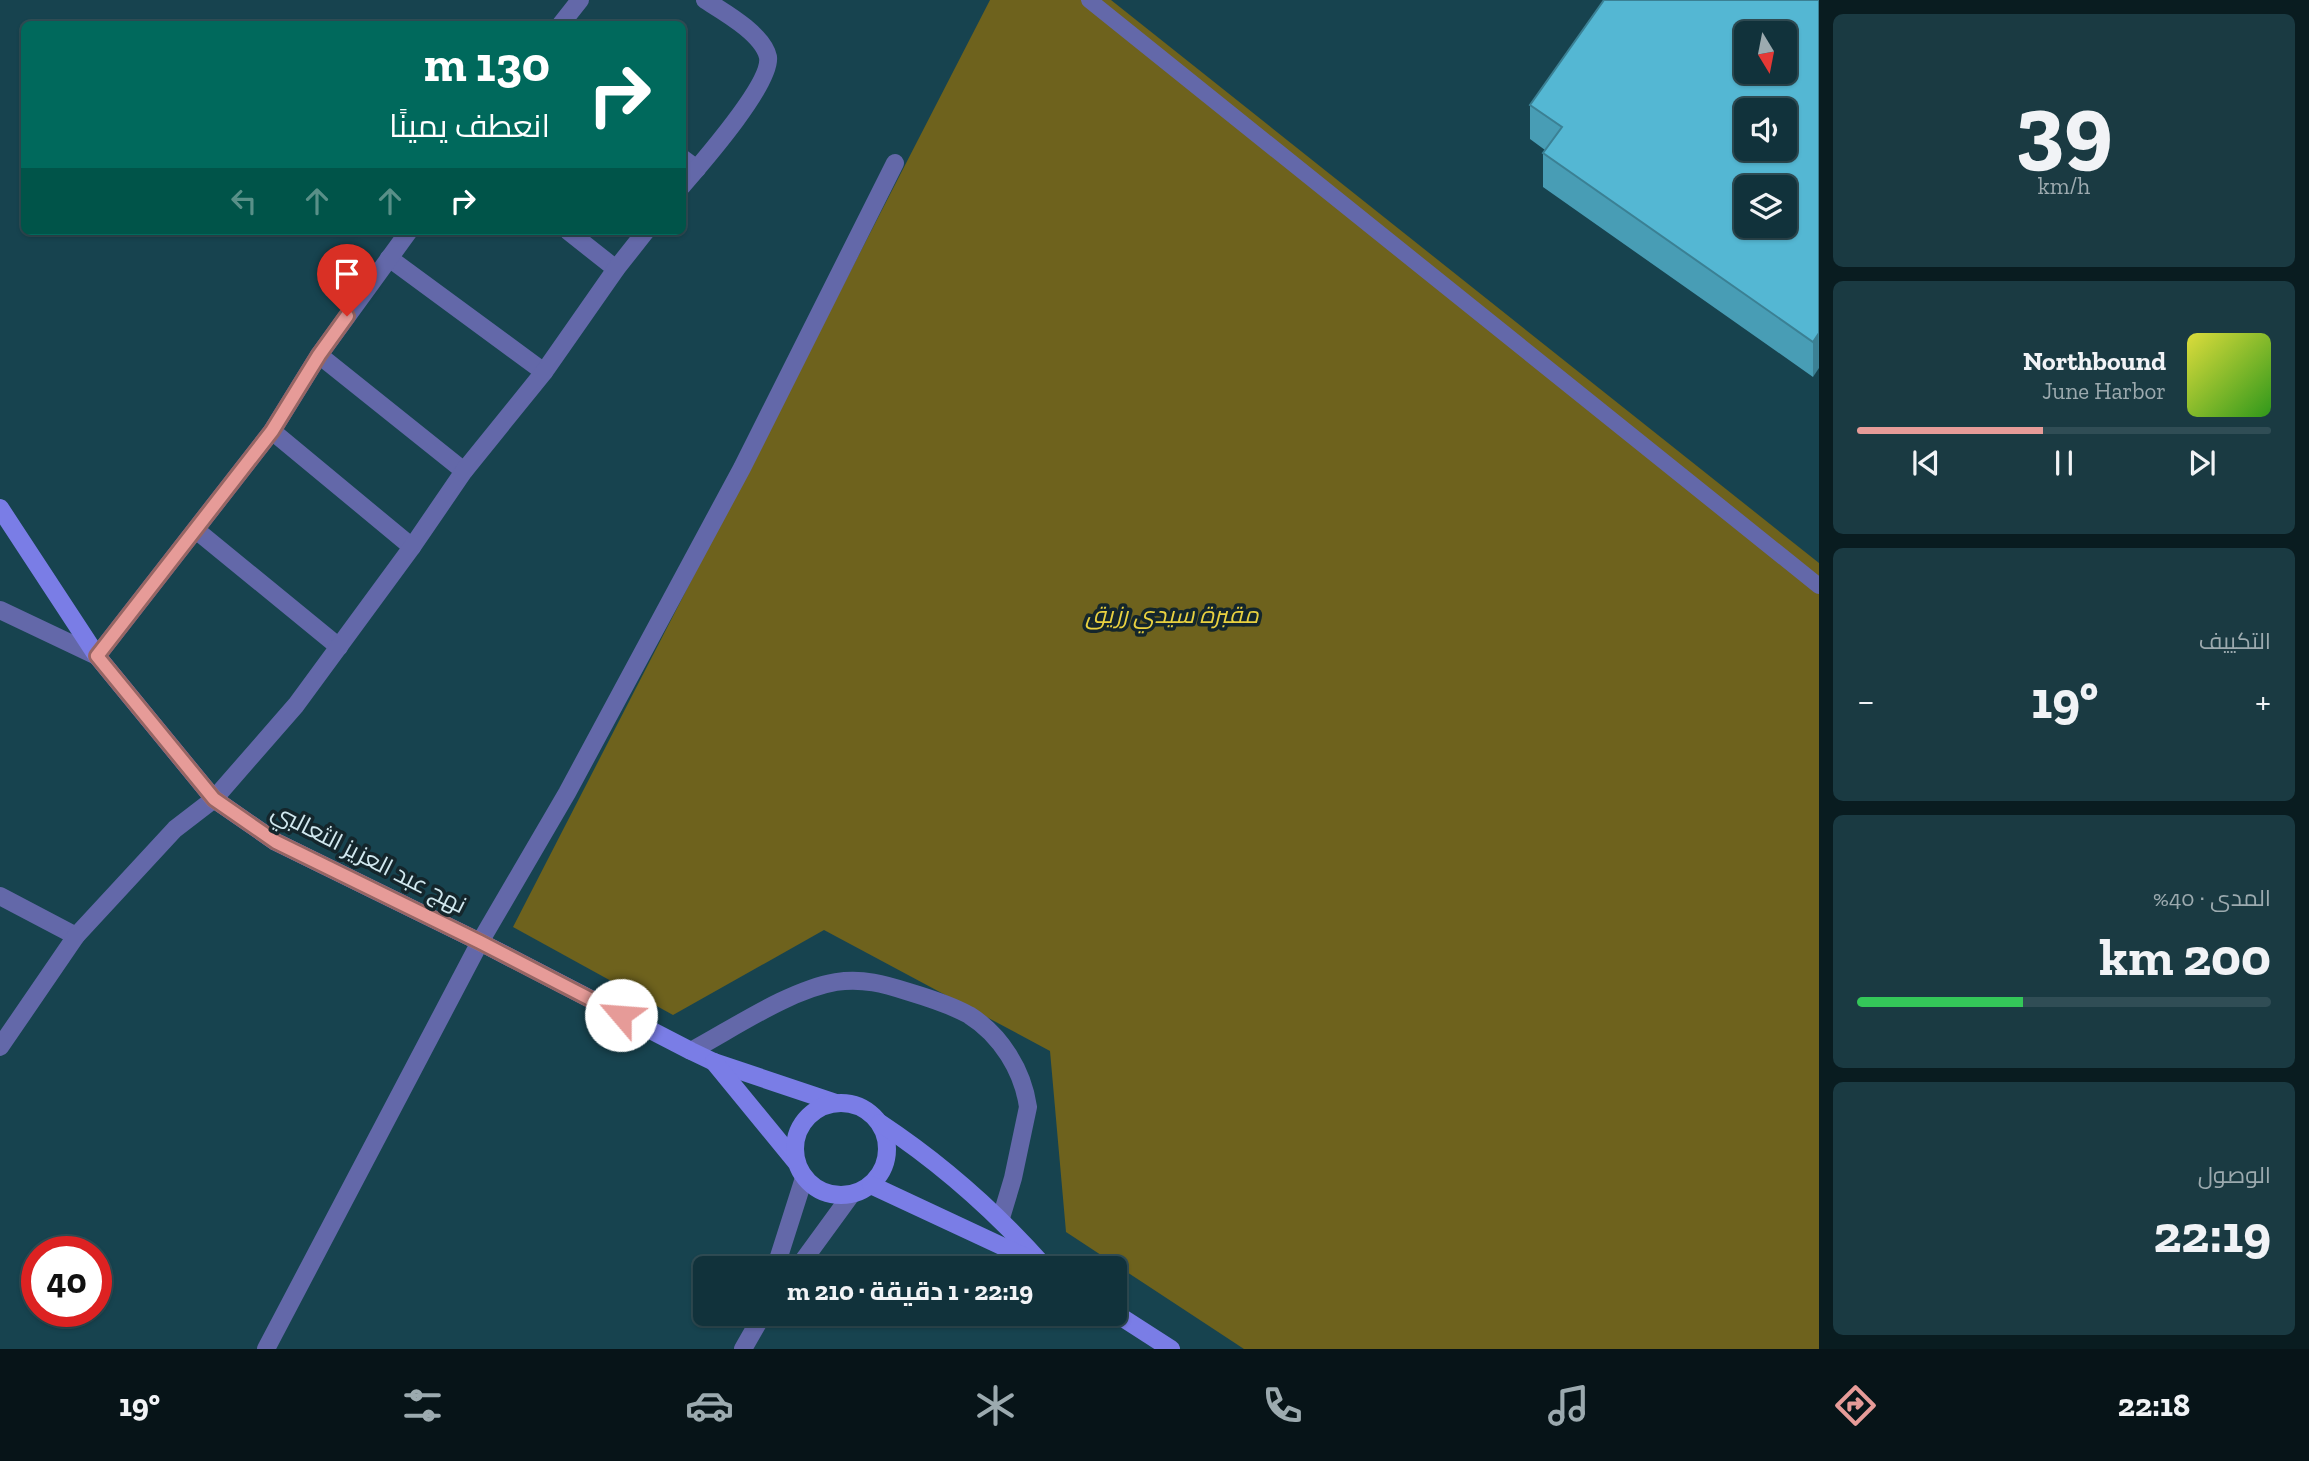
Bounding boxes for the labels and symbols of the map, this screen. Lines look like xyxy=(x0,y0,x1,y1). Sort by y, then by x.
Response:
north arrow xyxy=(1734,21,1797,84)
pin xyxy=(317,244,377,316)
park label: مقبرة سيدي رزيق xyxy=(1085,600,1259,634)
street label: نهج عبد العزيز الثعالبي xyxy=(265,796,471,924)
position arrow xyxy=(584,978,658,1052)
speed limit sign: 40 xyxy=(21,1236,112,1327)

